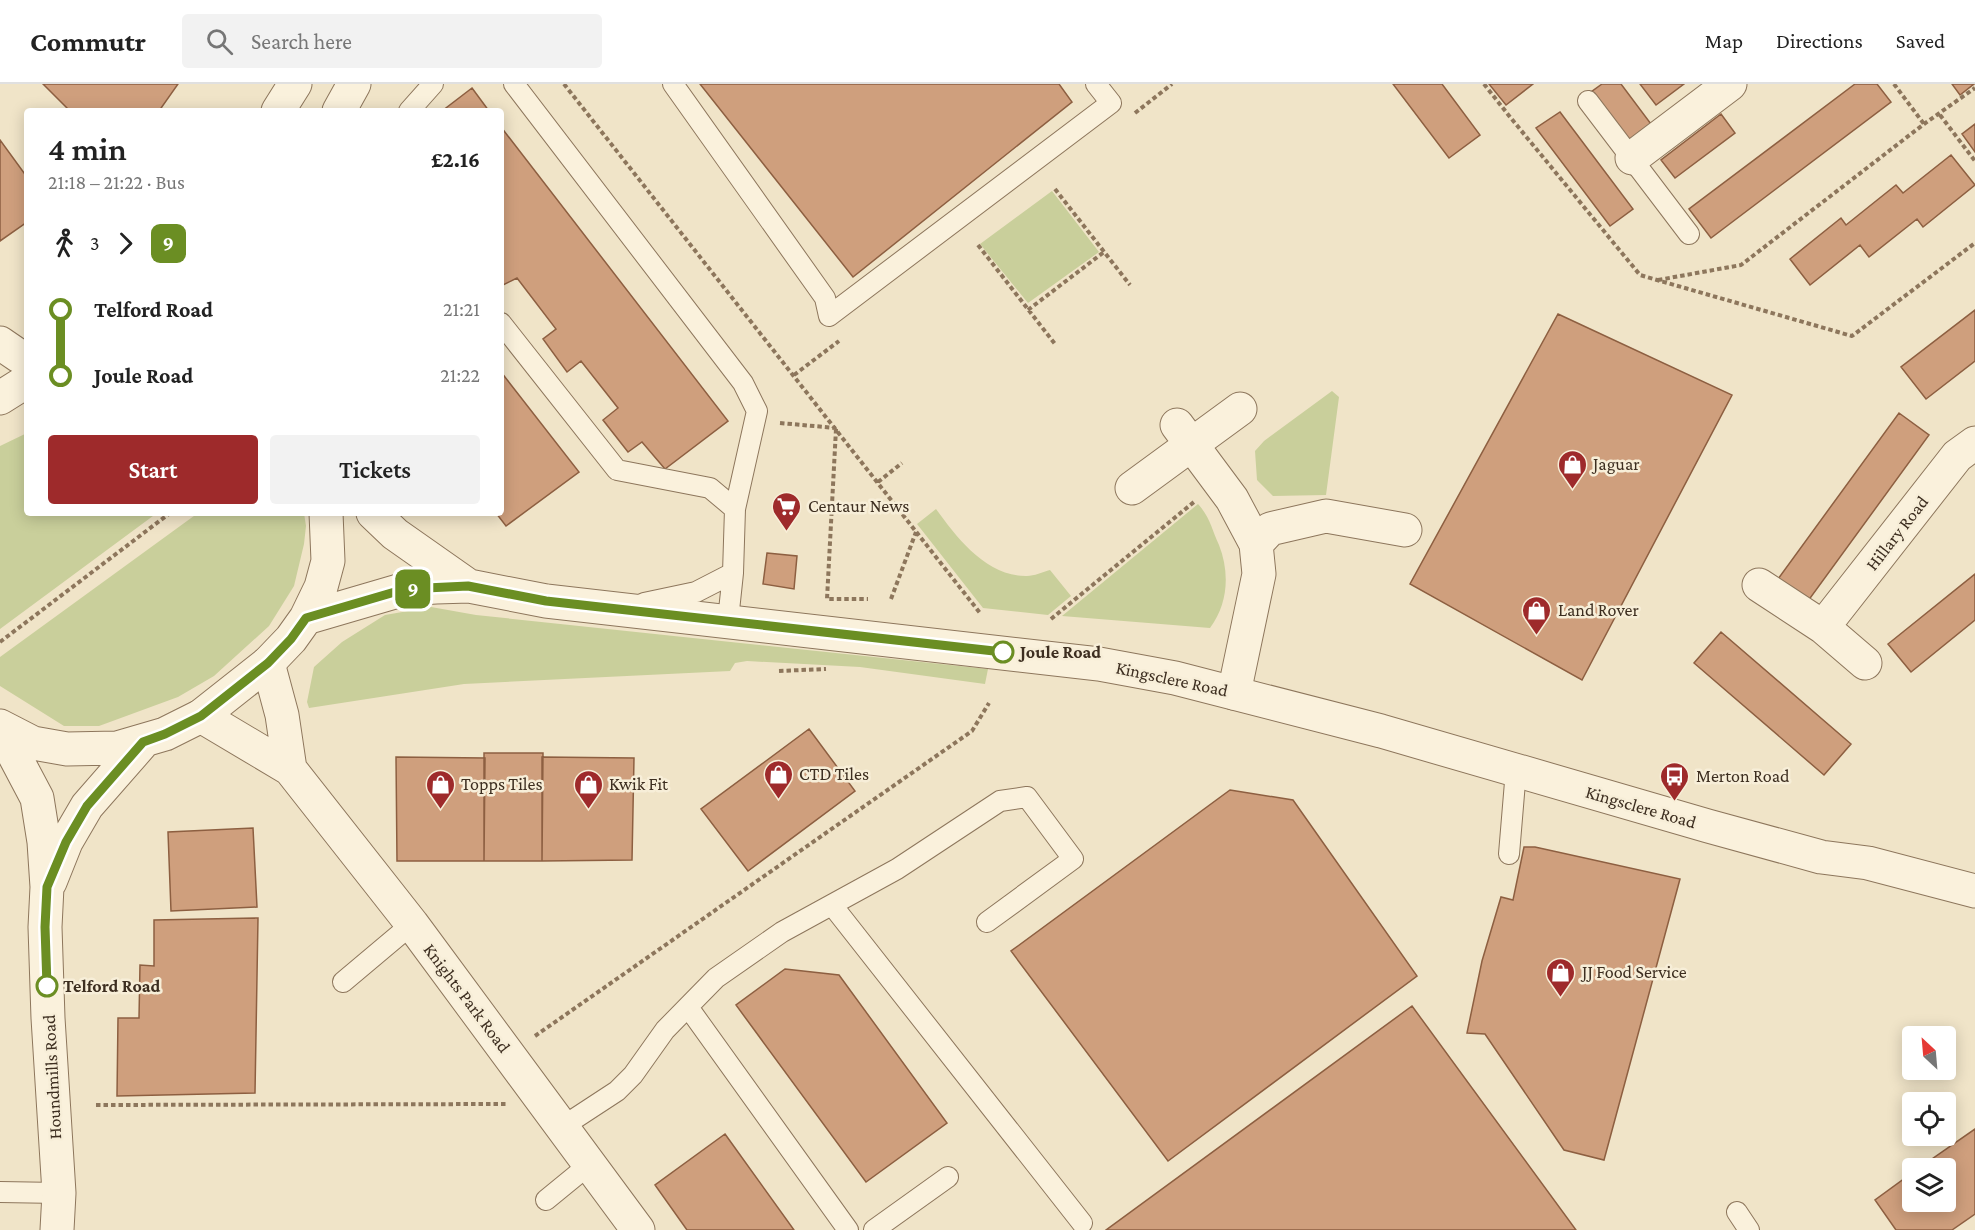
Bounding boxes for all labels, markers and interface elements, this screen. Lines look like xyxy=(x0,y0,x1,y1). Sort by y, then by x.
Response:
search box xyxy=(182,14,602,68)
icon: search xyxy=(203,25,236,58)
text: Commutr xyxy=(30,26,146,57)
text: Search here xyxy=(251,29,352,54)
text: Map xyxy=(1705,29,1743,53)
text: Directions xyxy=(1776,29,1863,53)
text: Saved xyxy=(1896,29,1945,53)
text: 4 min xyxy=(48,130,127,167)
text: £2.16 xyxy=(431,147,480,172)
text: 21:18 – 21:22 · Bus xyxy=(48,171,185,193)
icon: walk xyxy=(48,227,81,260)
icon: forward xyxy=(109,227,142,260)
text: 9 xyxy=(163,231,174,255)
text: 3 xyxy=(90,232,100,254)
text: Telford Road xyxy=(94,297,213,322)
text: 21:21 xyxy=(443,298,480,320)
text: Joule Road xyxy=(94,363,193,388)
text: 21:22 xyxy=(440,364,480,386)
button: Start xyxy=(48,435,258,504)
button: Tickets xyxy=(270,435,480,504)
shop icon: Jaguar xyxy=(1556,448,1588,490)
place label: Jaguar xyxy=(1591,454,1640,474)
supermarket icon: Centaur News xyxy=(771,490,803,532)
street label: Hillary Road xyxy=(1862,491,1933,574)
place label: Centaur News xyxy=(808,496,909,516)
line badge: 9 xyxy=(394,570,432,608)
text: 9 xyxy=(407,577,419,601)
shop icon: Land Rover xyxy=(1521,594,1553,636)
place label: Land Rover xyxy=(1558,600,1640,620)
marker: Joule Road xyxy=(992,641,1014,663)
place label: Joule Road xyxy=(1018,642,1101,662)
street label: Kingsclere Road xyxy=(1114,657,1230,701)
shop icon: CTD Tiles xyxy=(762,758,794,800)
bus stop icon: Merton Road xyxy=(1659,760,1691,802)
place label: CTD Tiles xyxy=(799,764,869,784)
place label: Merton Road xyxy=(1696,766,1790,786)
shop icon: Topps Tiles xyxy=(424,768,456,810)
shop icon: Kwik Fit xyxy=(572,768,604,810)
place label: Topps Tiles xyxy=(461,774,543,794)
place label: Kwik Fit xyxy=(609,774,669,794)
street label: Kingsclere Road xyxy=(1583,782,1699,832)
street label: Knights Park Road xyxy=(420,940,515,1057)
shop icon: JJ Food Service xyxy=(1545,956,1577,998)
place label: JJ Food Service xyxy=(1580,962,1687,982)
marker: Telford Road xyxy=(36,975,58,997)
place label: Telford Road xyxy=(63,976,161,996)
street label: Houndmills Road xyxy=(39,1014,65,1140)
north arrow xyxy=(1902,1026,1956,1080)
map controls xyxy=(1902,1026,1956,1212)
button: locate xyxy=(1902,1092,1956,1146)
button: layers xyxy=(1902,1158,1956,1212)

